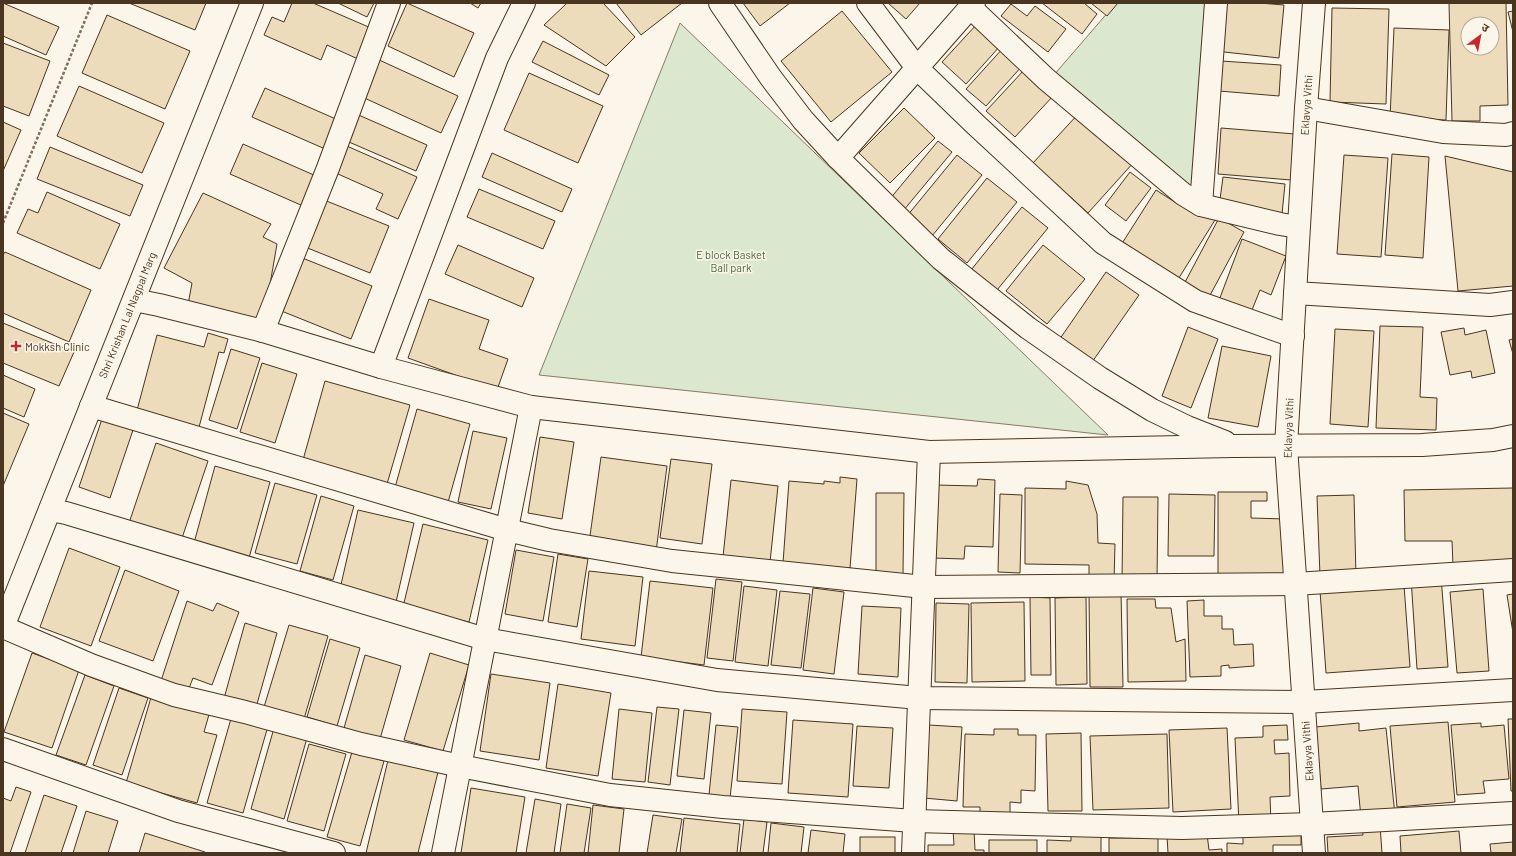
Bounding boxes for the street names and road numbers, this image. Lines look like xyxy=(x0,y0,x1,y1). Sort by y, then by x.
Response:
street label: Eklavya Vithi xyxy=(1297,74,1315,136)
street label: Shri Krishan Lal Nagpal Marg xyxy=(96,250,158,380)
street label: Eklavya Vithi xyxy=(1280,397,1296,458)
street label: Eklavya Vithi xyxy=(1298,720,1316,782)

